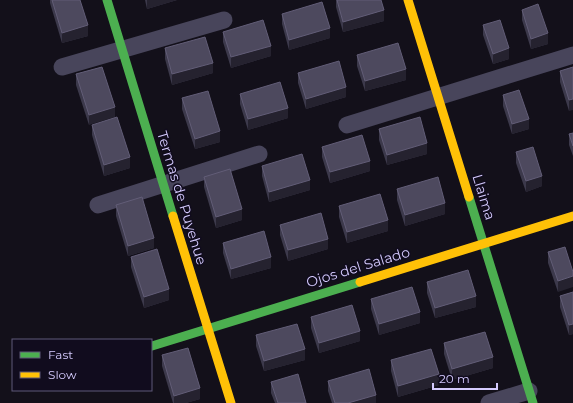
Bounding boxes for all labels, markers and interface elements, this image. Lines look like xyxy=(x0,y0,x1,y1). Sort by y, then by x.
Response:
street label: Termas de Puyehue xyxy=(153,129,211,267)
street label: Llaima xyxy=(468,172,500,222)
street label: Ojos del Salado xyxy=(304,243,412,291)
legend xyxy=(12,339,152,391)
text: Fast xyxy=(48,347,73,362)
scale bar xyxy=(433,365,497,391)
text: Slow xyxy=(48,367,77,382)
text: 20 m xyxy=(439,371,470,386)

